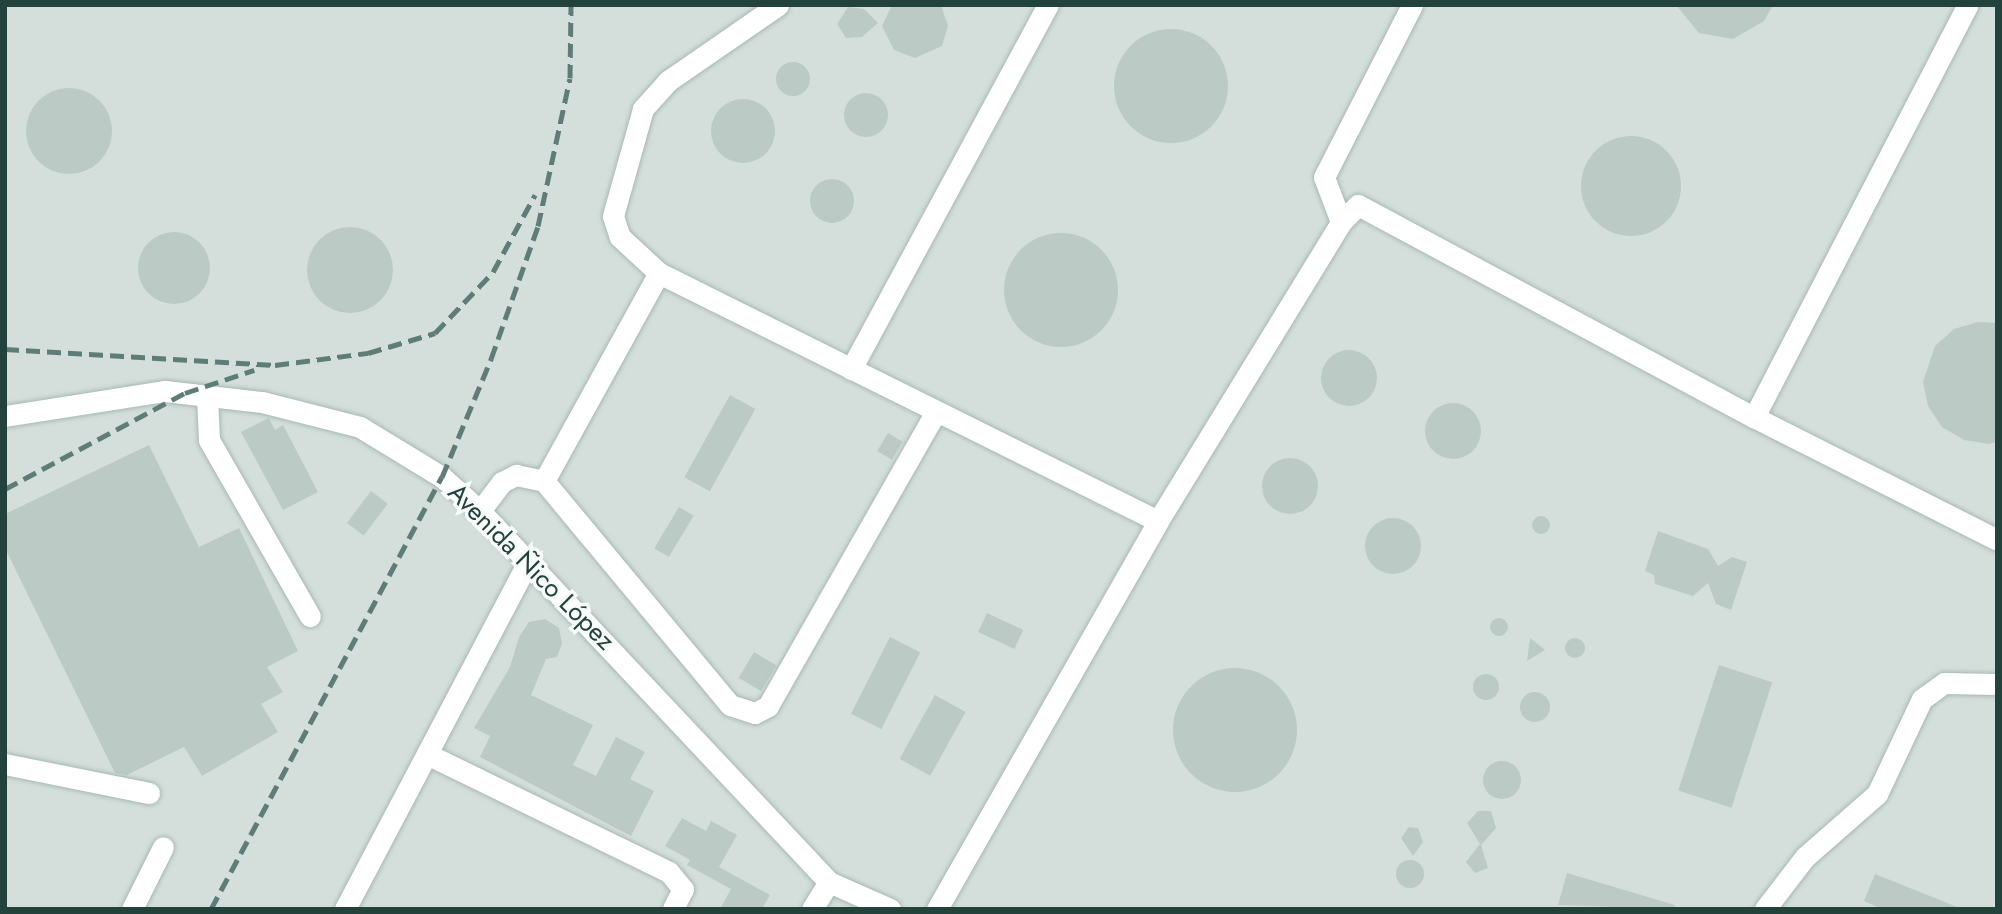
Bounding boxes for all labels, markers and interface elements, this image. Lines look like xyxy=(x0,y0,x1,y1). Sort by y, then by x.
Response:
street label: Avenida Ñico López xyxy=(441,477,621,657)

